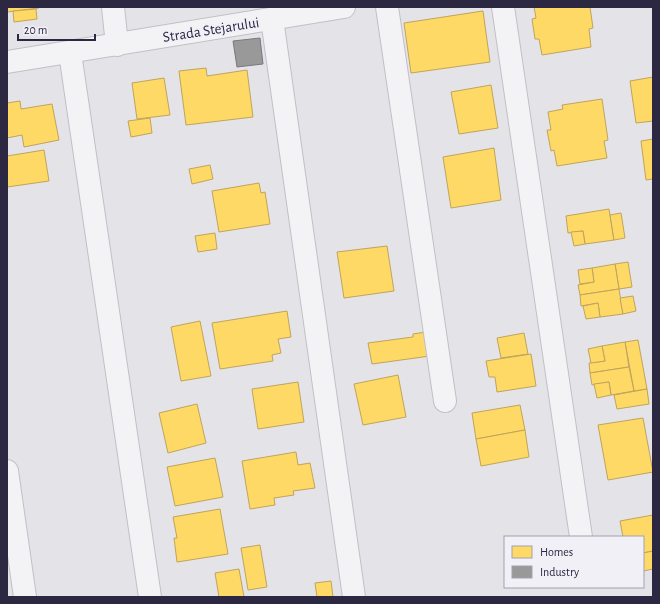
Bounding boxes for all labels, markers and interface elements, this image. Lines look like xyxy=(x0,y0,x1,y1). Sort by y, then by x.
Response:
street label: Strada Stejarului xyxy=(162,15,260,45)
scale bar xyxy=(18,16,95,42)
text: 20 m xyxy=(24,24,47,36)
legend xyxy=(504,536,644,588)
text: Homes xyxy=(540,546,573,558)
text: Industry xyxy=(540,566,579,579)

